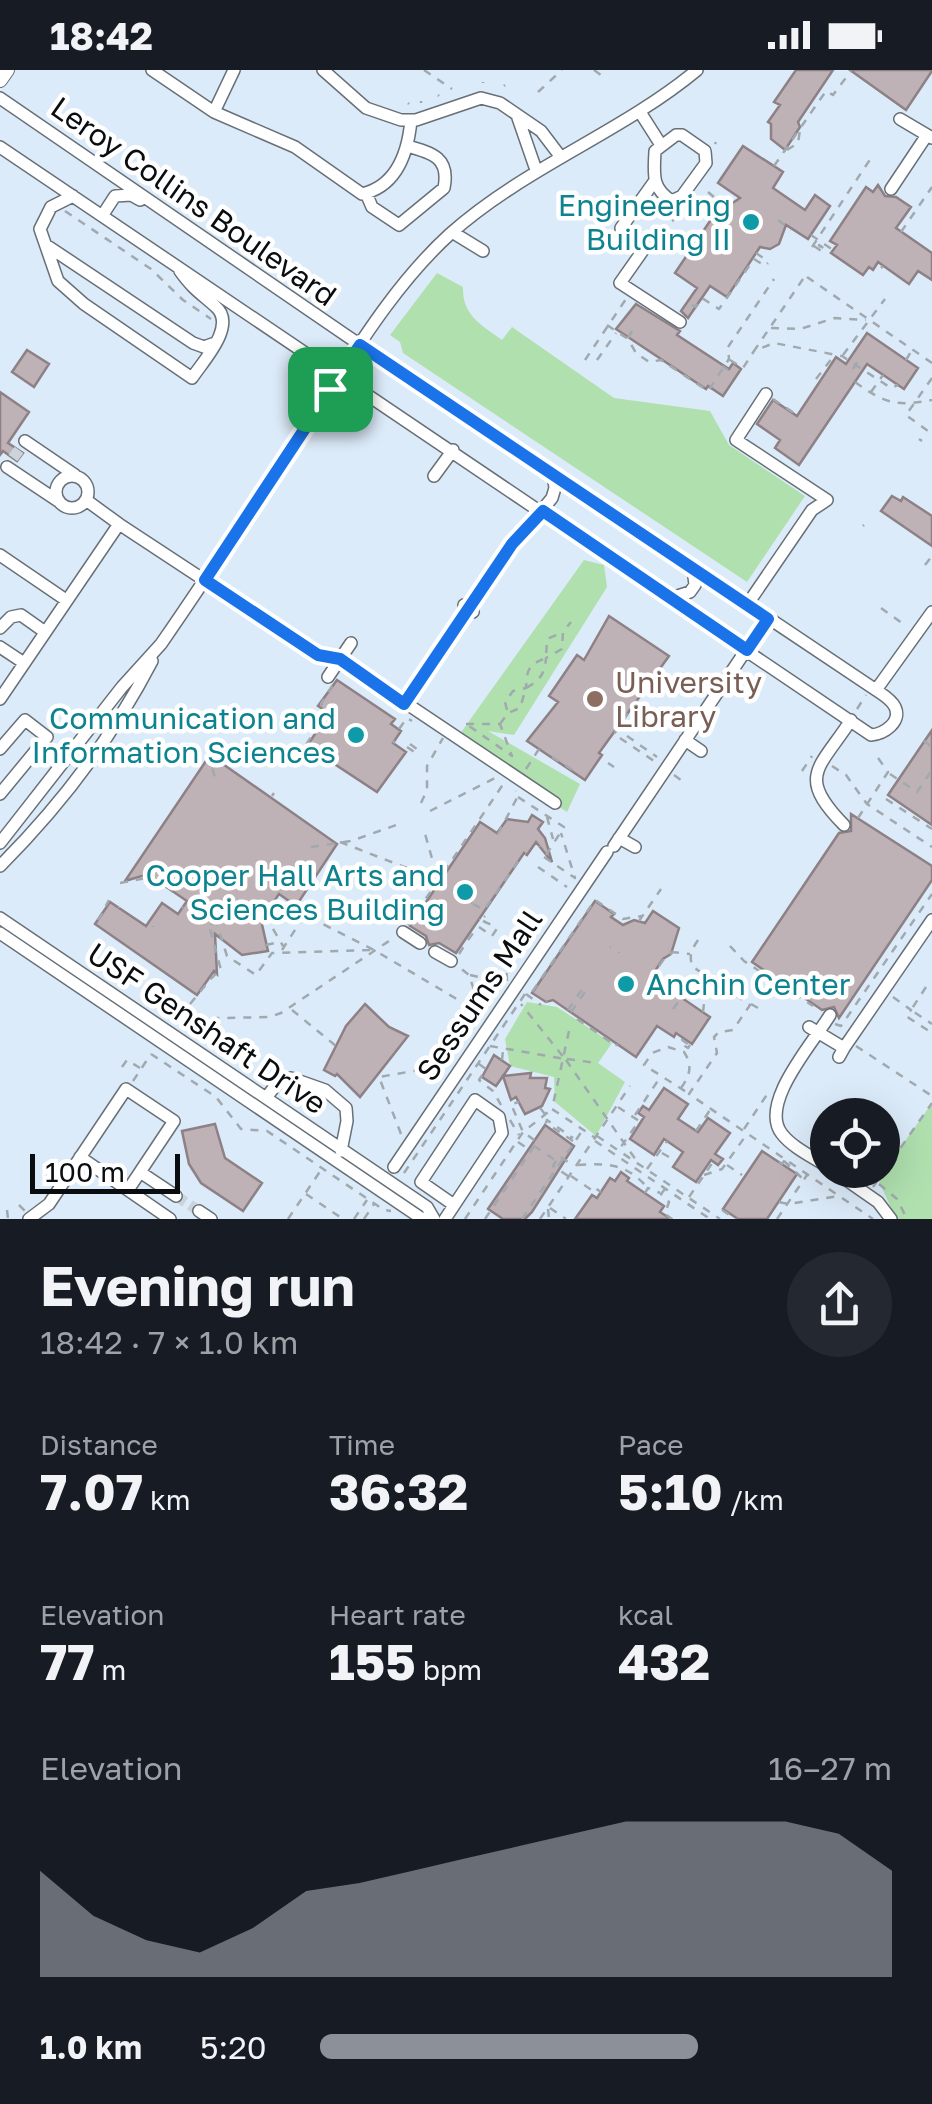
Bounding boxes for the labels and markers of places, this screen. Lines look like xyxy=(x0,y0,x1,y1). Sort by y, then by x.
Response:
place label: Engineering Building II xyxy=(558,187,731,257)
marker: Engineering Building II xyxy=(740,211,762,233)
pin xyxy=(288,347,373,432)
place label: University Library xyxy=(615,664,762,734)
marker: University Library xyxy=(584,688,606,710)
place label: Communication and Information Sciences xyxy=(32,700,336,770)
marker: Communication and Information Sciences xyxy=(345,724,367,746)
place label: Cooper Hall Arts and Sciences Building xyxy=(145,857,445,927)
marker: Cooper Hall Arts and Sciences Building xyxy=(454,881,476,903)
place label: Anchin Center xyxy=(646,966,851,1002)
marker: Anchin Center xyxy=(615,973,637,995)

